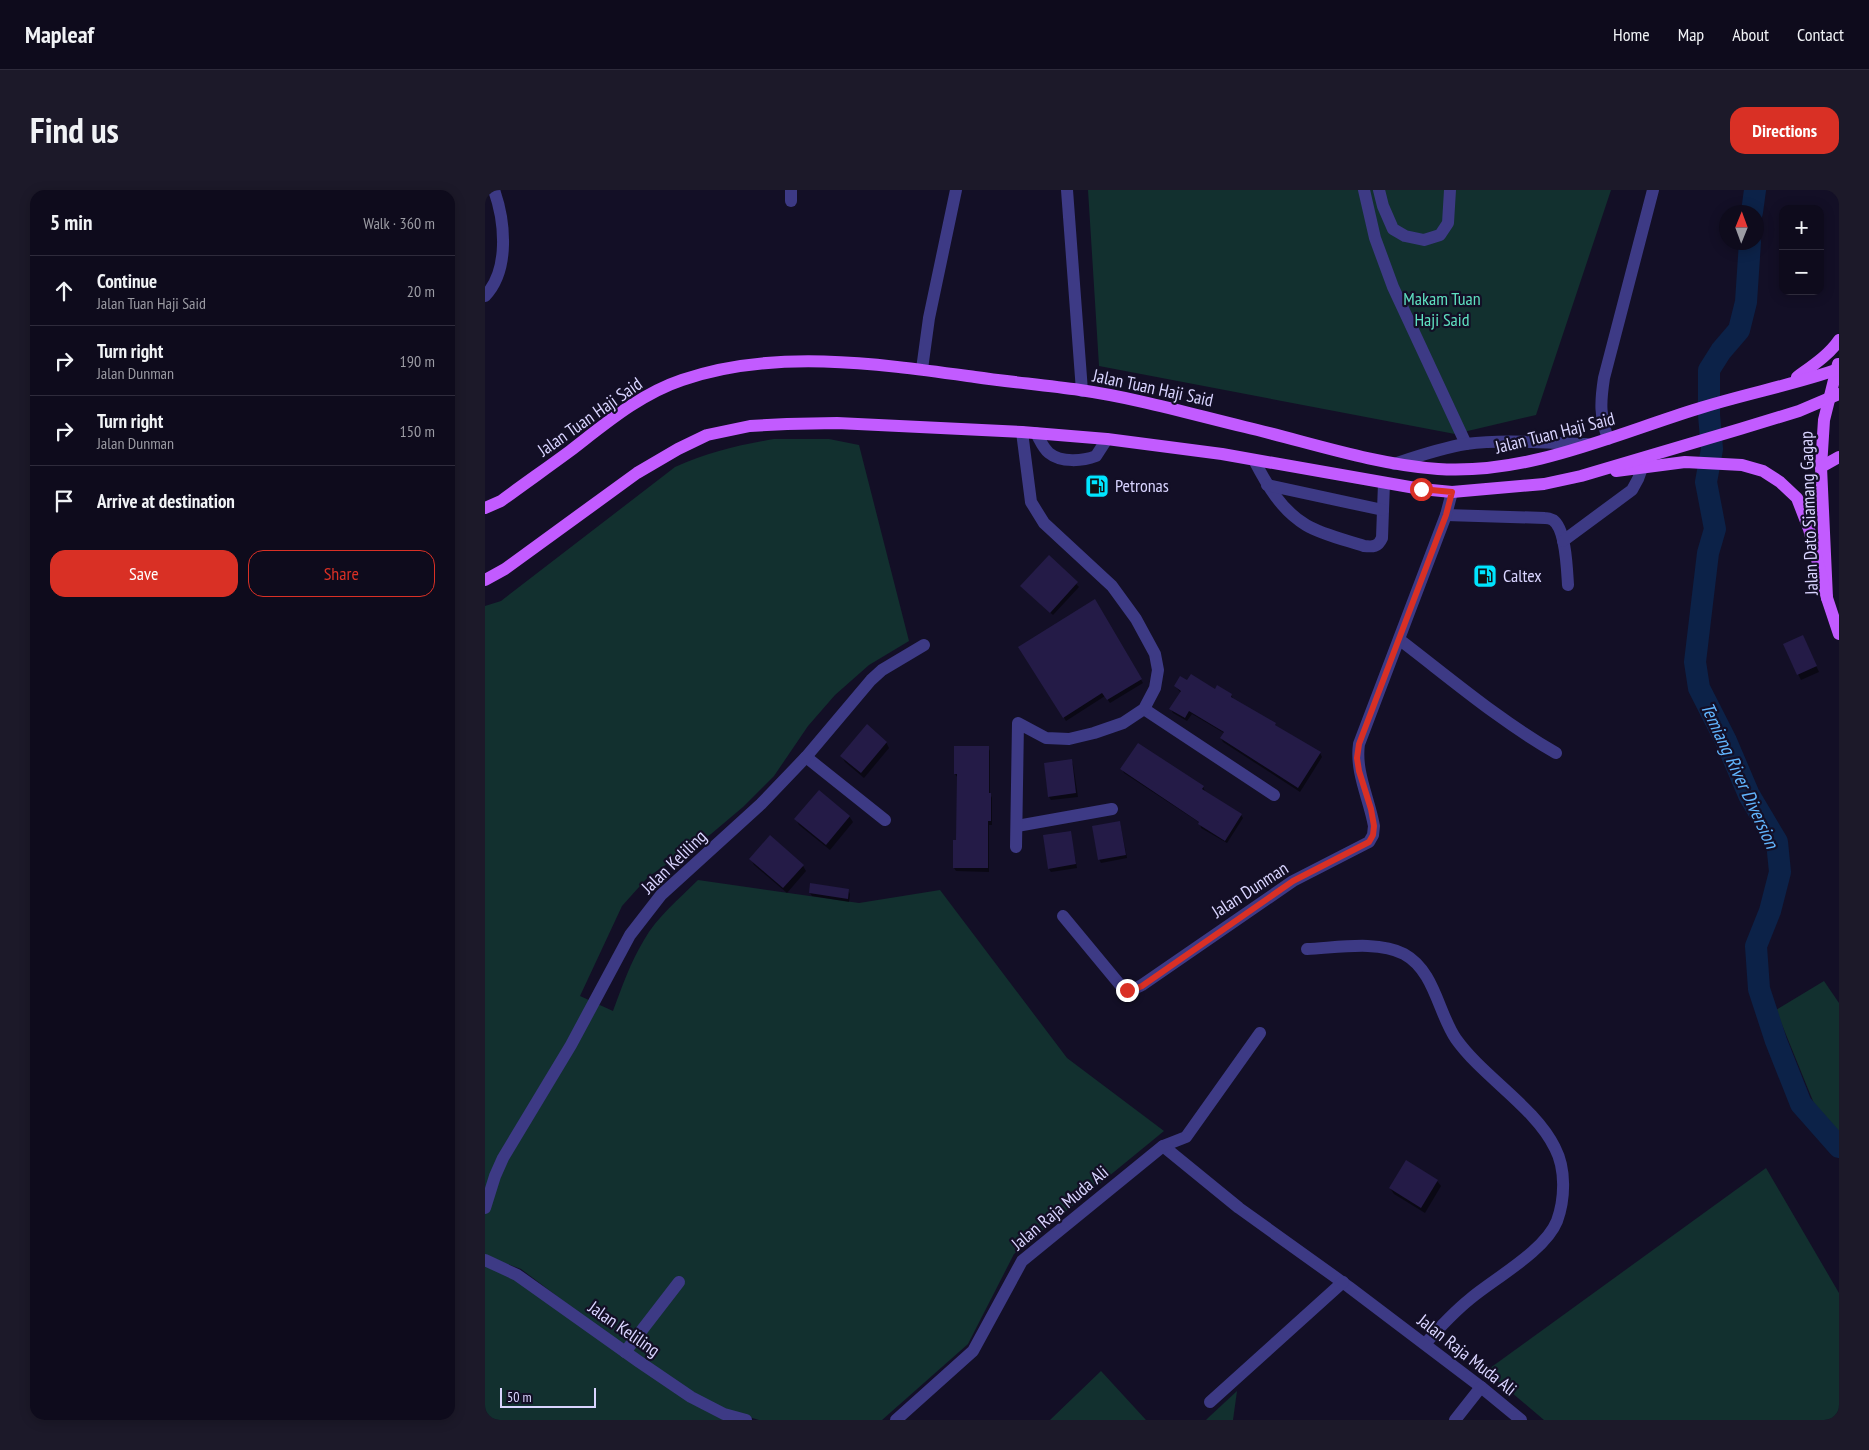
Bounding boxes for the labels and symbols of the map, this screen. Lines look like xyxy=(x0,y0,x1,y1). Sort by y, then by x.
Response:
north arrow xyxy=(1719,205,1764,250)
park label: Makam Tuan Haji Said xyxy=(1403,287,1481,331)
street label: Jalan Tuan Haji Said xyxy=(1090,363,1215,411)
street label: Jalan Tuan Haji Said xyxy=(532,372,646,462)
street label: Jalan Tuan Haji Said xyxy=(1492,407,1617,459)
street label: Jalan Dato Siamang Gagap xyxy=(1794,431,1823,596)
fuel station icon: Petronas xyxy=(1084,473,1110,499)
place label: Petronas xyxy=(1115,474,1169,497)
route start xyxy=(1410,478,1433,501)
fuel station icon: Caltex xyxy=(1472,563,1498,589)
place label: Caltex xyxy=(1503,564,1542,587)
water label: Temiang River Diversion xyxy=(1696,698,1785,853)
street label: Jalan Keliling xyxy=(635,825,711,899)
street label: Jalan Dunman xyxy=(1206,856,1292,923)
route end xyxy=(1116,979,1139,1002)
street label: Jalan Raja Muda Ali xyxy=(1006,1160,1113,1256)
street label: Jalan Keliling xyxy=(583,1295,665,1362)
street label: Jalan Raja Muda Ali xyxy=(1412,1308,1522,1400)
scale bar xyxy=(500,1385,596,1408)

